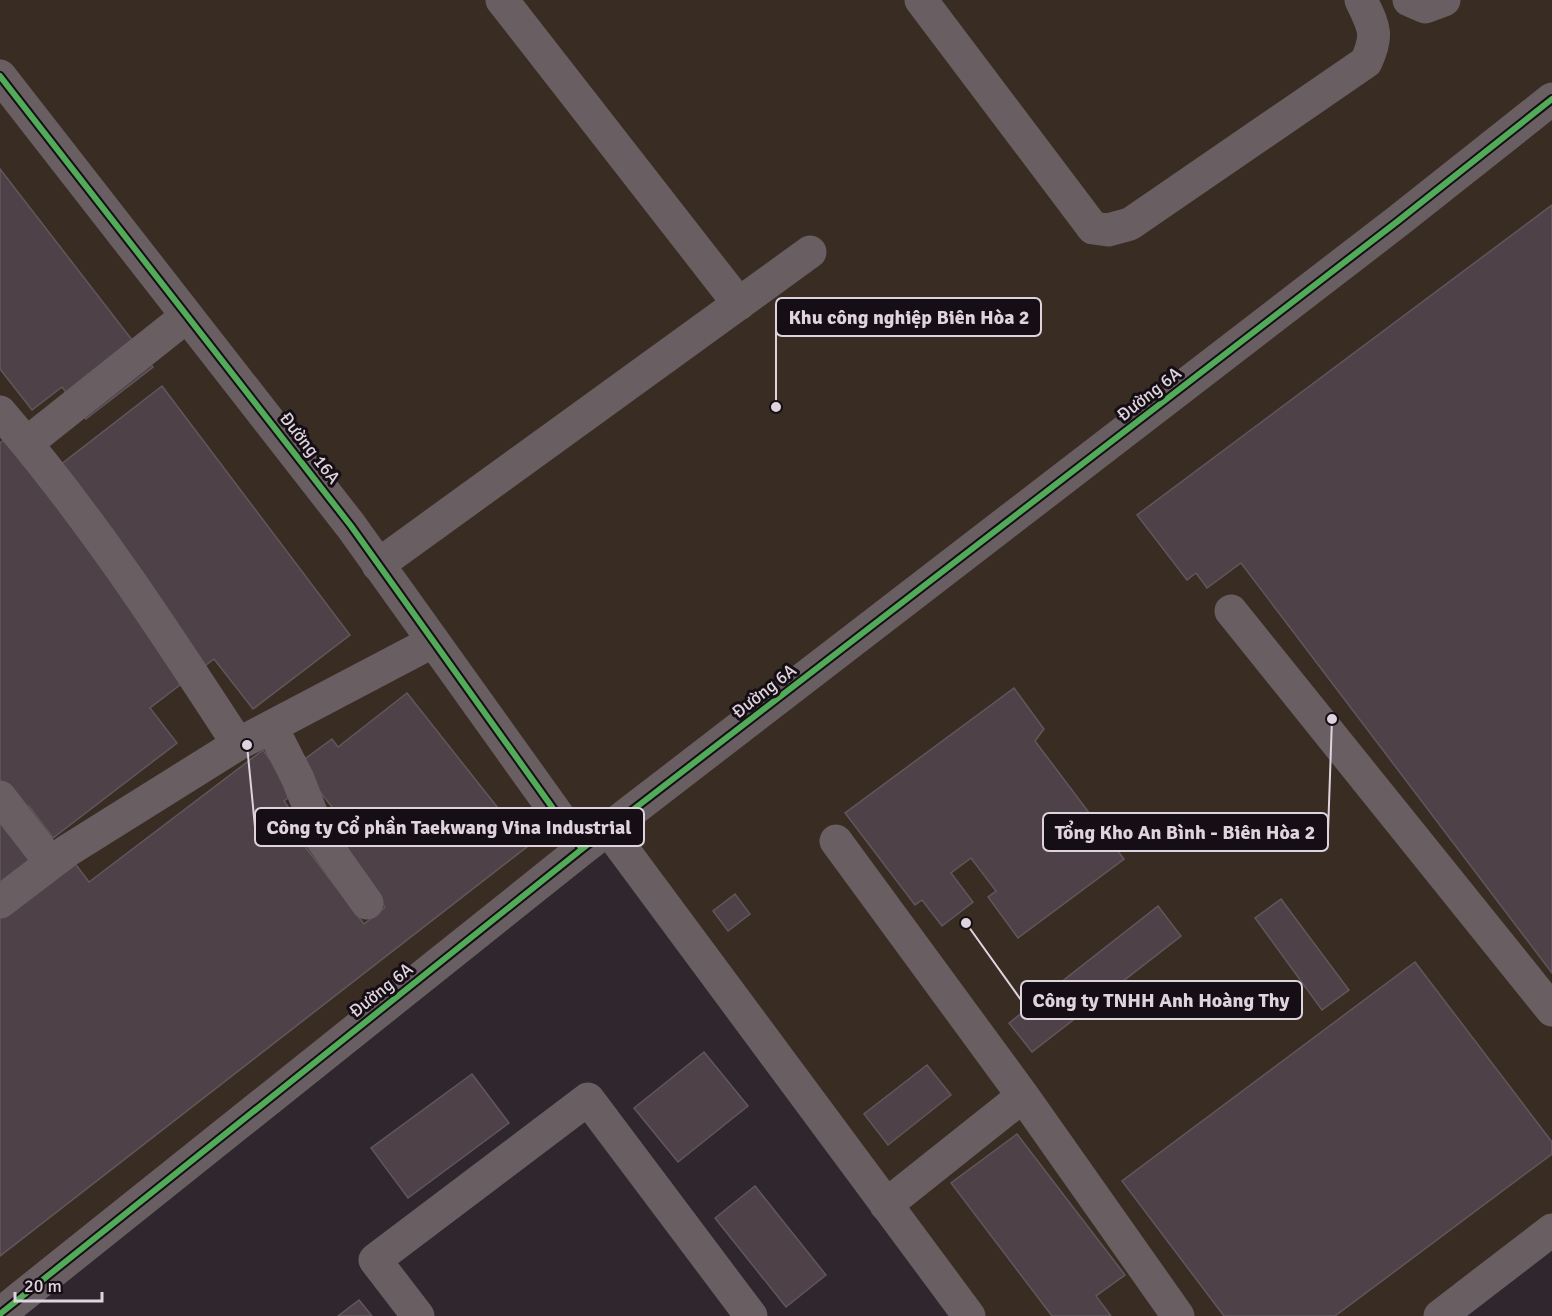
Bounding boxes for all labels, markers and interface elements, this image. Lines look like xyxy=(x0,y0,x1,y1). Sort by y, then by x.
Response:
callout: Khu công nghiệp Biên Hòa 2 xyxy=(776,298,1041,336)
text: Khu công nghiệp Biên Hòa 2 xyxy=(788,305,1030,330)
street label: Đường 6A xyxy=(1113,362,1185,426)
street label: Đường 16A xyxy=(275,408,345,488)
street label: Đường 6A xyxy=(728,659,800,723)
callout: Công ty Cổ phần Taekwang Vina Industrial xyxy=(255,808,644,846)
callout: Tổng Kho An Bình - Biên Hòa 2 xyxy=(1043,813,1328,851)
text: Công ty Cổ phần Taekwang Vina Industrial xyxy=(266,815,632,840)
text: Tổng Kho An Bình - Biên Hòa 2 xyxy=(1055,820,1315,845)
street label: Đường 6A xyxy=(345,958,417,1022)
callout: Công ty TNHH Anh Hoàng Thy xyxy=(1021,981,1302,1019)
text: Công ty TNHH Anh Hoàng Thy xyxy=(1033,988,1289,1013)
scale bar xyxy=(15,1265,102,1303)
text: 20 m xyxy=(24,1275,62,1297)

